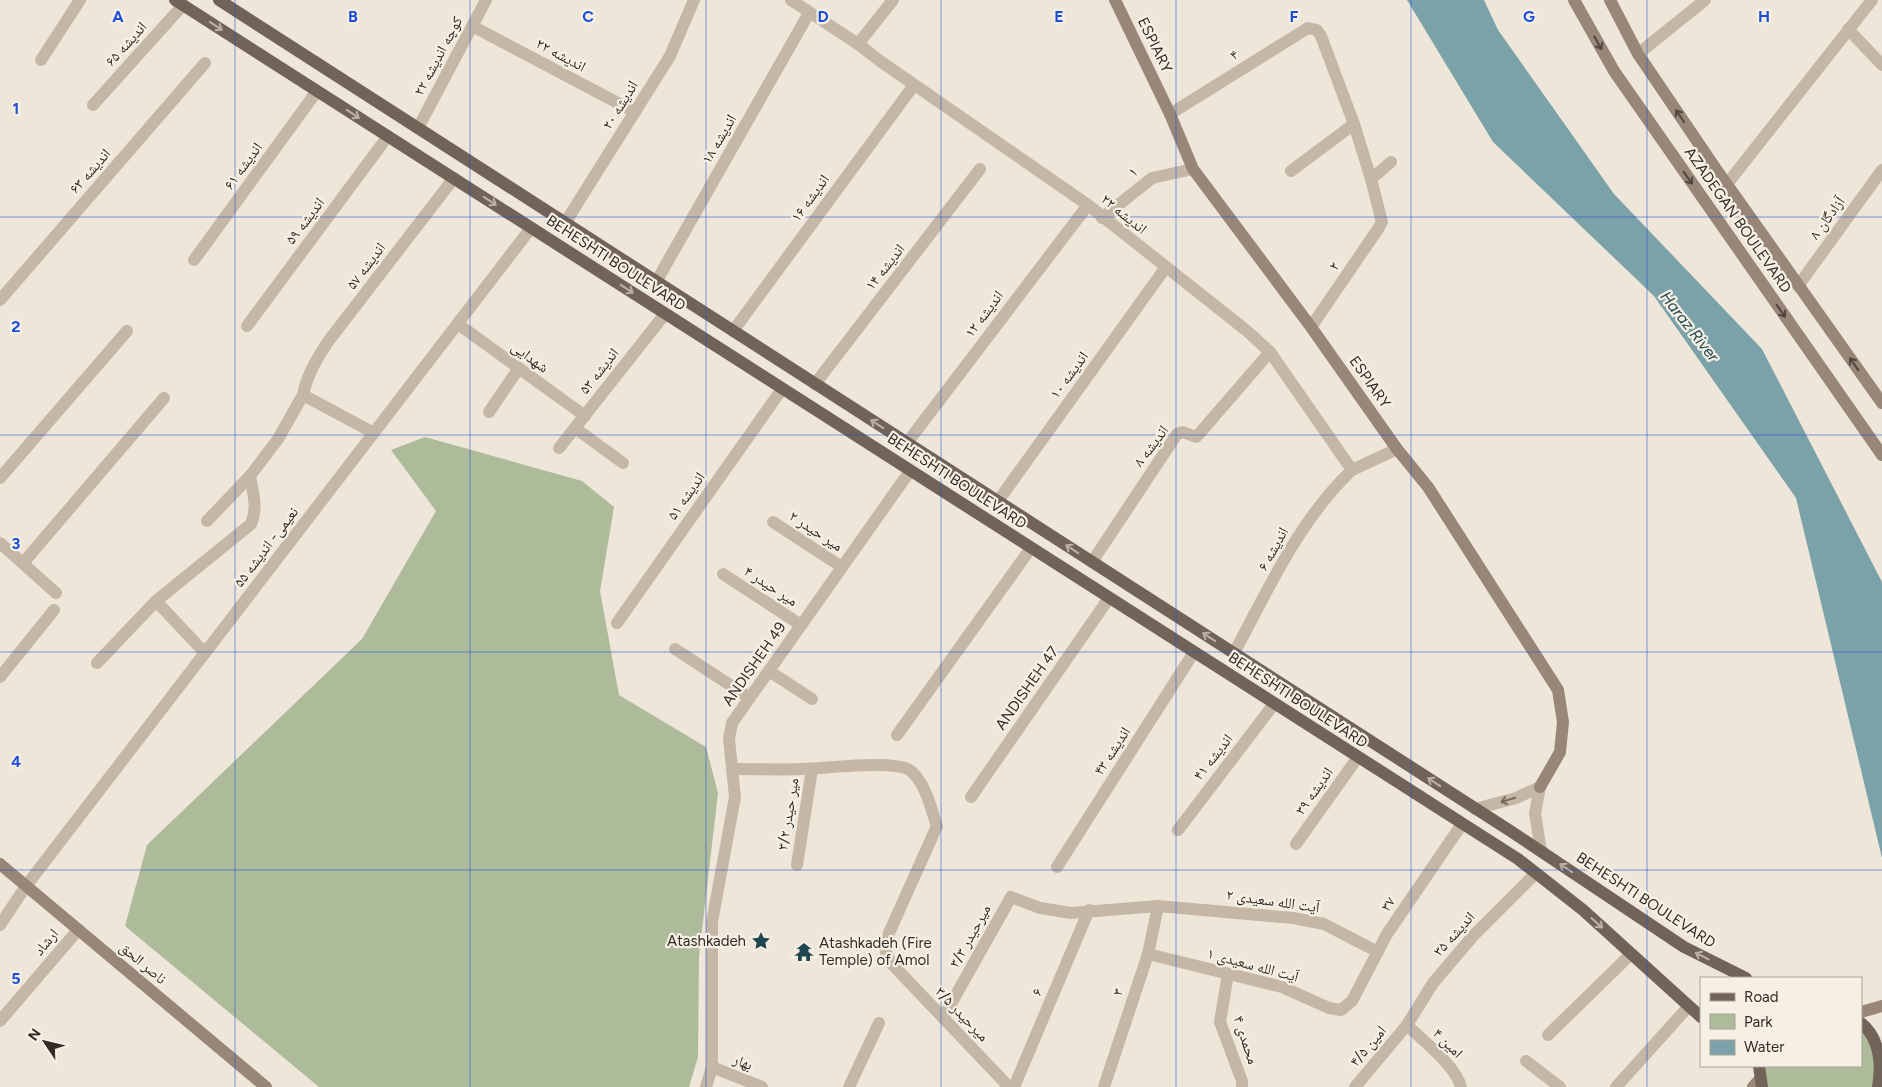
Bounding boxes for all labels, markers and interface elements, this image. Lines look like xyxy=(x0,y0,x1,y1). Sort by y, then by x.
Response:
text: A xyxy=(112,7,124,26)
text: B xyxy=(348,7,358,26)
text: C xyxy=(582,7,594,26)
text: D xyxy=(817,7,829,26)
text: E xyxy=(1054,7,1064,26)
text: F xyxy=(1290,7,1299,26)
text: G xyxy=(1523,7,1535,26)
text: H xyxy=(1758,7,1770,26)
street label: کوچه اندیشه ۲۲ xyxy=(410,13,466,99)
street label: ESPIARY xyxy=(1134,14,1176,76)
street label: اندیشه ۶۵ xyxy=(101,18,151,70)
one-way arrow xyxy=(209,21,223,32)
street label: اندیشه ۲۲ xyxy=(533,34,589,76)
one-way arrow xyxy=(1593,35,1603,50)
street label: ۴ xyxy=(1226,45,1242,64)
street label: اندیشه ۲۰ xyxy=(598,77,642,133)
text: 1 xyxy=(13,99,19,118)
one-way arrow xyxy=(345,109,359,119)
one-way arrow xyxy=(1675,109,1685,123)
street label: اندیشه ۱۸ xyxy=(698,111,740,167)
street label: اندیشه ۶۱ xyxy=(220,139,266,193)
street label: AZADEGAN BOULEVARD xyxy=(1681,144,1795,296)
street label: اندیشه ۶۳ xyxy=(66,145,114,197)
street label: ۱ xyxy=(1125,163,1141,181)
street label: اندیشه ۱۶ xyxy=(787,171,833,225)
one-way arrow xyxy=(1683,171,1693,185)
street label: اندیشه ۲۲ xyxy=(1097,190,1151,238)
street label: آزادگان ۸ xyxy=(1805,192,1850,243)
street label: اندیشه ۵۹ xyxy=(282,194,328,248)
one-way arrow xyxy=(482,197,496,207)
street label: BEHESHTI BOULEVARD xyxy=(543,211,689,315)
street label: اندیشه ۵۷ xyxy=(343,239,389,293)
street label: اندیشه ۱۴ xyxy=(861,240,909,294)
street label: ۲ xyxy=(1325,258,1343,274)
one-way arrow xyxy=(619,284,633,294)
street label: اندیشه ۱۲ xyxy=(961,287,1007,341)
water label: Haraz River xyxy=(1656,287,1723,366)
one-way arrow xyxy=(1776,304,1786,318)
text: 2 xyxy=(11,317,21,336)
street label: شهدایی xyxy=(507,337,552,377)
street label: اندیشه ۵۳ xyxy=(575,344,623,398)
street label: اندیشه ۱۰ xyxy=(1046,348,1092,402)
street label: ESPIARY xyxy=(1346,352,1394,412)
one-way arrow xyxy=(1849,357,1859,371)
one-way arrow xyxy=(870,418,884,429)
street label: اندیشه ۸ xyxy=(1130,422,1172,470)
street label: BEHESHTI BOULEVARD xyxy=(884,429,1030,533)
street label: اندیشه ۵۱ xyxy=(663,469,709,523)
street label: نعیمی- اندیشه ۵۵ xyxy=(230,503,303,591)
street label: میر حیدر ۲ xyxy=(786,507,846,555)
street label: اندیشه ۶ xyxy=(1254,524,1292,574)
text: 3 xyxy=(12,534,21,553)
one-way arrow xyxy=(1066,544,1080,554)
street label: میر حیدر ۴ xyxy=(741,562,801,610)
street label: ANDISHEH 49 xyxy=(718,619,790,709)
one-way arrow xyxy=(1202,632,1216,643)
street label: ANDISHEH 47 xyxy=(992,643,1062,733)
street label: BEHESHTI BOULEVARD xyxy=(1225,648,1371,752)
street label: اندیشه ۴۳ xyxy=(1090,724,1134,778)
street label: اندیشه ۴۱ xyxy=(1189,730,1237,784)
text: 4 xyxy=(11,752,21,771)
street label: اندیشه ۳۹ xyxy=(1291,764,1337,818)
street label: میر حیدر ۳/۲ xyxy=(773,776,803,851)
one-way arrow xyxy=(1427,777,1441,788)
one-way arrow xyxy=(1501,796,1517,805)
street label: BEHESHTI BOULEVARD xyxy=(1573,848,1719,952)
one-way arrow xyxy=(1559,863,1573,873)
street label: آیت الله سعیدی ۲ xyxy=(1225,886,1322,918)
street label: ۳۷ xyxy=(1377,893,1399,915)
street label: میرحیدر ۳/۳ xyxy=(945,901,995,971)
street label: اندیشه ۳۵ xyxy=(1429,908,1479,960)
one-way arrow xyxy=(1590,917,1603,929)
street label: ارشاد xyxy=(30,925,62,959)
place icon: Atashkadeh xyxy=(750,930,772,952)
place label: Atashkadeh xyxy=(667,932,746,950)
place label: Atashkadeh (Fire Temple) of Amol xyxy=(819,934,932,969)
street label: ناصر الحق xyxy=(115,938,170,989)
temple icon: Atashkadeh (Fire Temple) of Amol xyxy=(793,941,815,963)
street label: آیت الله سعیدی ۱ xyxy=(1205,944,1302,987)
one-way arrow xyxy=(1695,951,1710,961)
text: 5 xyxy=(11,969,21,988)
legend xyxy=(1700,977,1862,1067)
street label: میرحیدر ۳/۵ xyxy=(932,983,993,1045)
street label: ۶ xyxy=(1027,985,1047,999)
street label: ۳ xyxy=(1108,986,1128,998)
text: Road xyxy=(1744,988,1779,1006)
text: Park xyxy=(1744,1013,1773,1031)
street label: محمدی ۴ xyxy=(1229,1014,1262,1067)
north arrow xyxy=(20,1017,70,1067)
street label: امین ۴/۵ xyxy=(1346,1022,1391,1071)
street label: امین ۴ xyxy=(1429,1024,1467,1062)
text: N xyxy=(25,1026,45,1044)
text: Water xyxy=(1744,1038,1784,1056)
street label: بهار xyxy=(730,1050,755,1074)

